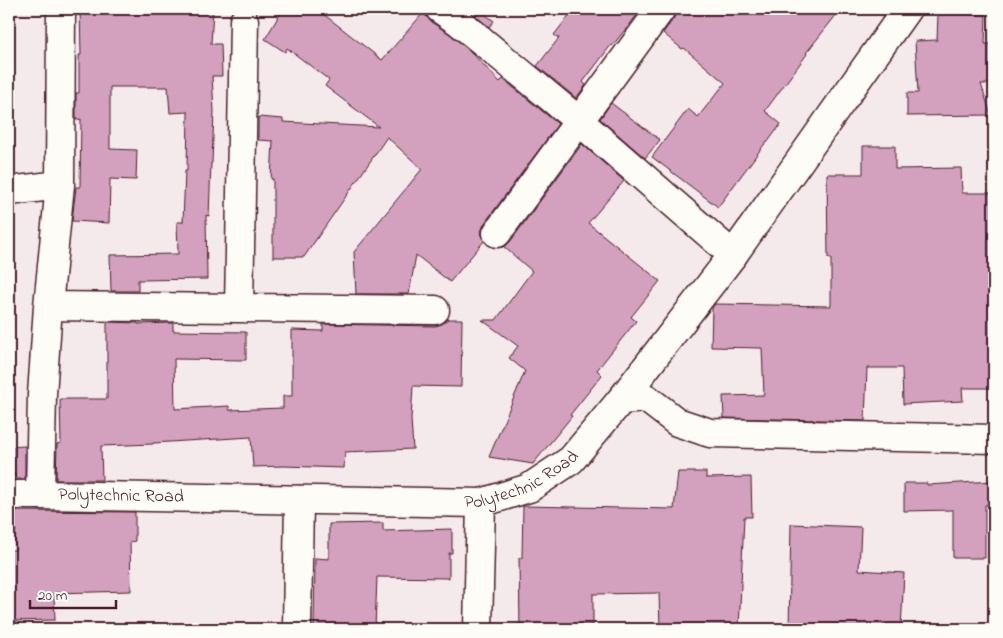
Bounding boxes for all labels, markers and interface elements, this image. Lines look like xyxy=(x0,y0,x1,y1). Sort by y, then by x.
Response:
street label: Polytechnic Road xyxy=(464,446,586,516)
street label: Polytechnic Road xyxy=(58,482,184,511)
scale bar xyxy=(30,578,116,610)
text: 20 m xyxy=(38,585,68,607)

